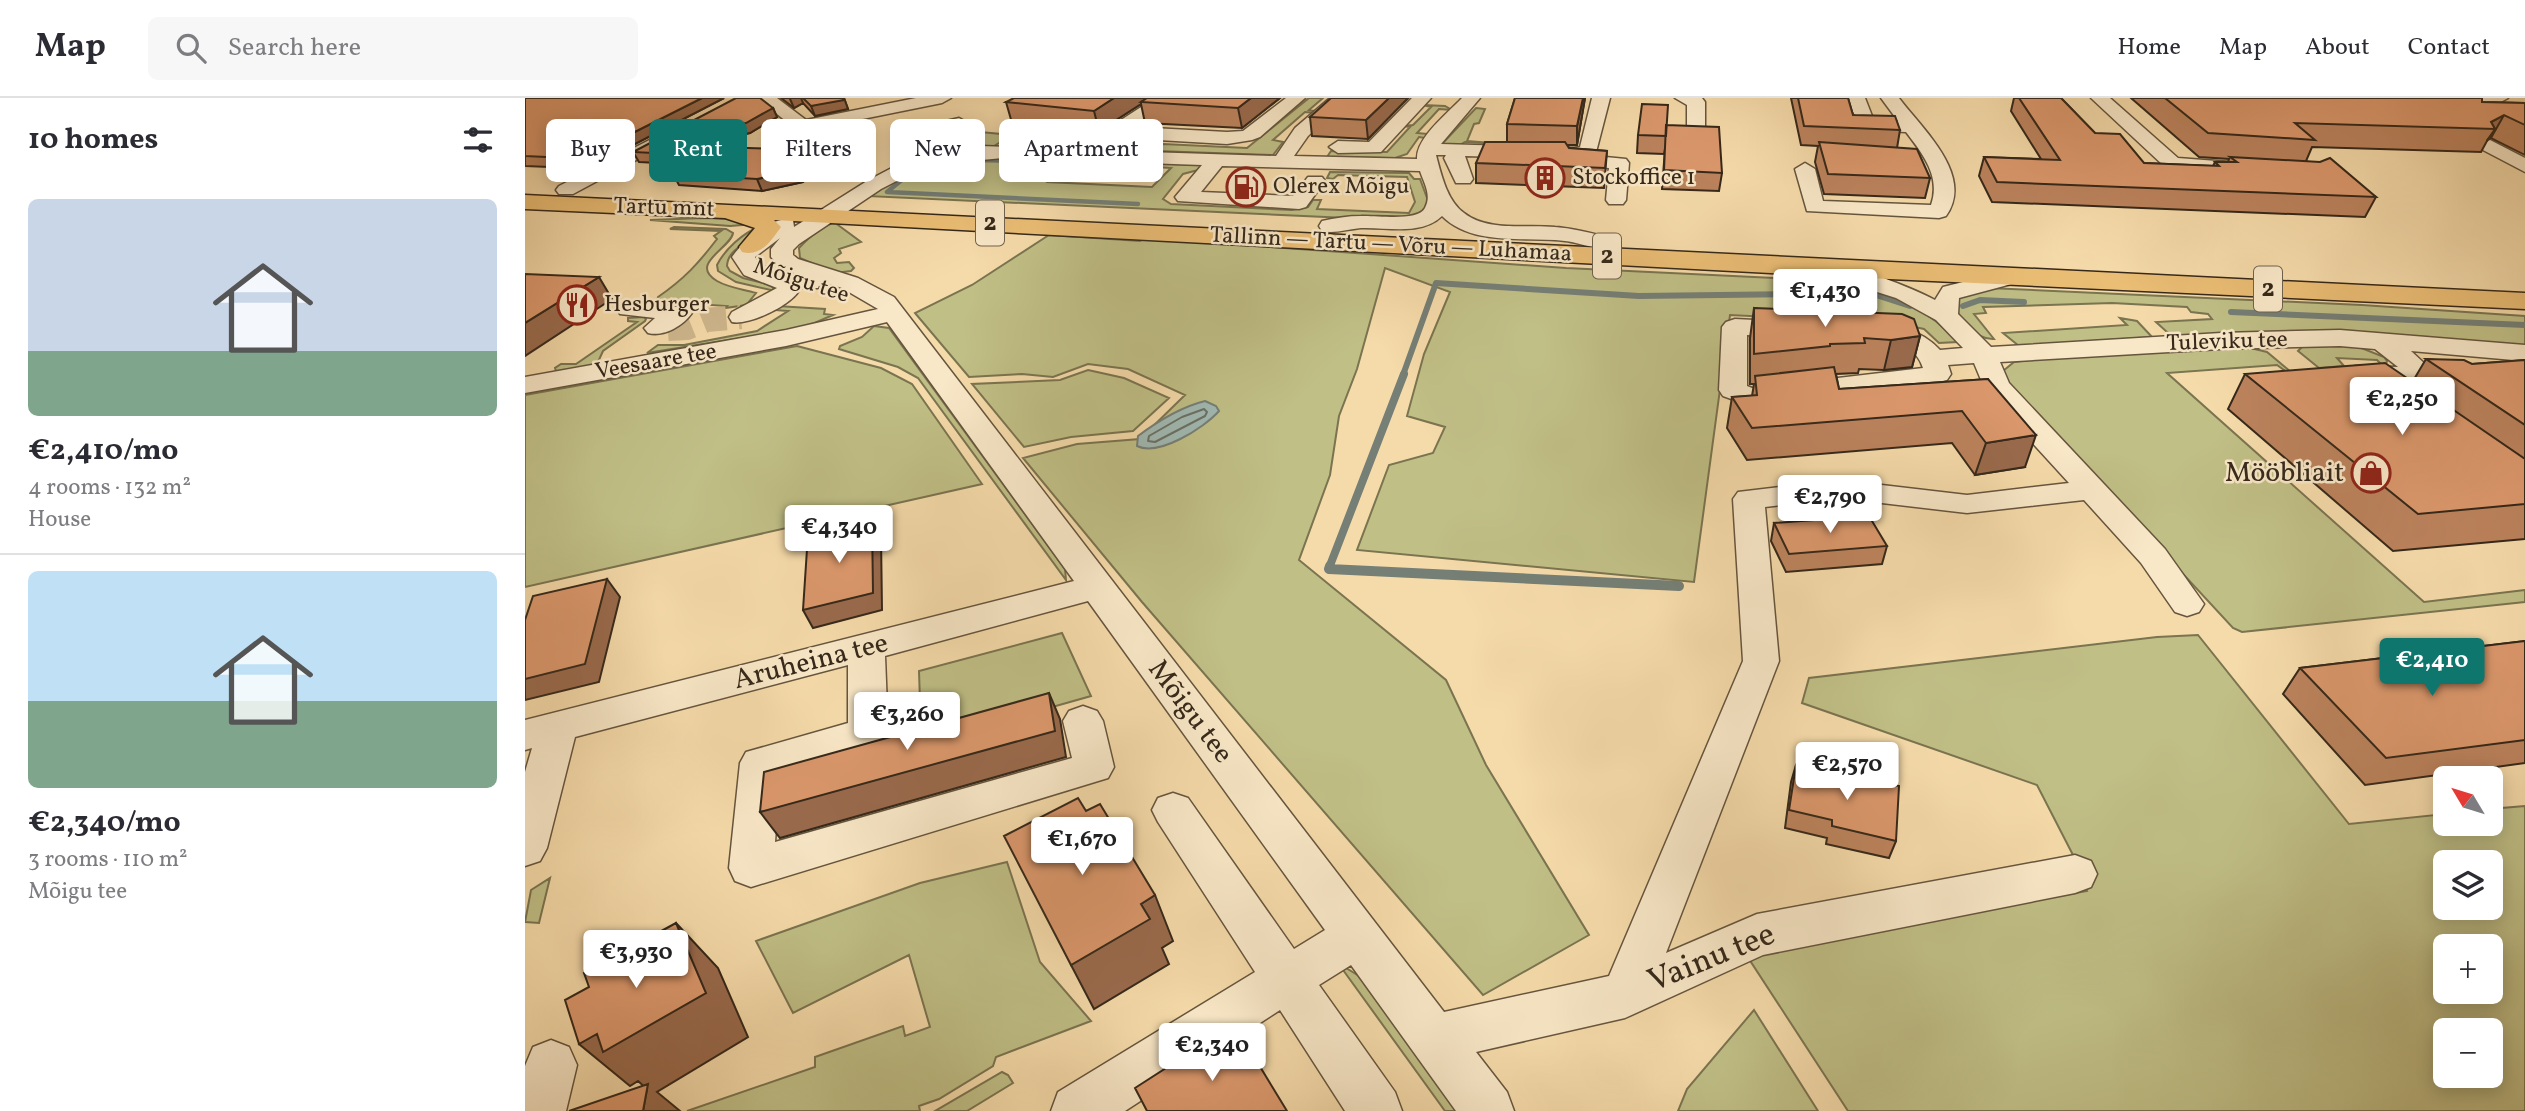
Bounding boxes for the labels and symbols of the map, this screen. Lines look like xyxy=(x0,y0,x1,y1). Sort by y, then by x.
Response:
building icon: Stockoffice 1 xyxy=(1524,157,1566,199)
place label: Stockoffice 1 xyxy=(1572,162,1695,194)
fuel station icon: Olerex Mõigu xyxy=(1225,166,1267,208)
place label: Olerex Mõigu xyxy=(1273,171,1410,203)
street label: Tartu mnt xyxy=(613,190,715,226)
road number: 2 xyxy=(976,200,1004,246)
street label: Tallinn — Tartu — Võru — Luhamaa xyxy=(1209,220,1573,270)
road number: 2 xyxy=(1593,234,1621,279)
street label: Mõigu tee xyxy=(749,250,853,312)
road number: 2 xyxy=(2254,266,2282,312)
pin: €1,430 xyxy=(1768,270,1882,329)
restaurant icon: Hesburger xyxy=(556,284,598,326)
place label: Hesburger xyxy=(604,289,710,321)
street label: Tuleviku tee xyxy=(2166,324,2288,360)
street label: Veesaare tee xyxy=(593,336,719,388)
pin: €2,250 xyxy=(2345,378,2459,437)
shop icon: Mööbliait xyxy=(2350,452,2392,494)
place label: Mööbliait xyxy=(2225,454,2344,493)
pin: €2,790 xyxy=(1773,476,1887,535)
pin: €4,340 xyxy=(782,505,896,565)
street label: Aruheina tee xyxy=(730,624,892,700)
pin: €2,410 xyxy=(2375,638,2489,698)
street label: Mõigu tee xyxy=(1138,652,1242,772)
pin: €3,260 xyxy=(850,692,964,752)
pin: €2,570 xyxy=(1790,742,1904,802)
north arrow xyxy=(2433,766,2503,836)
pin: €1,670 xyxy=(1025,818,1139,877)
street label: Vainu tee xyxy=(1641,913,1783,1005)
pin: €3,930 xyxy=(579,930,693,990)
pin: €2,340 xyxy=(1155,1024,1269,1083)

